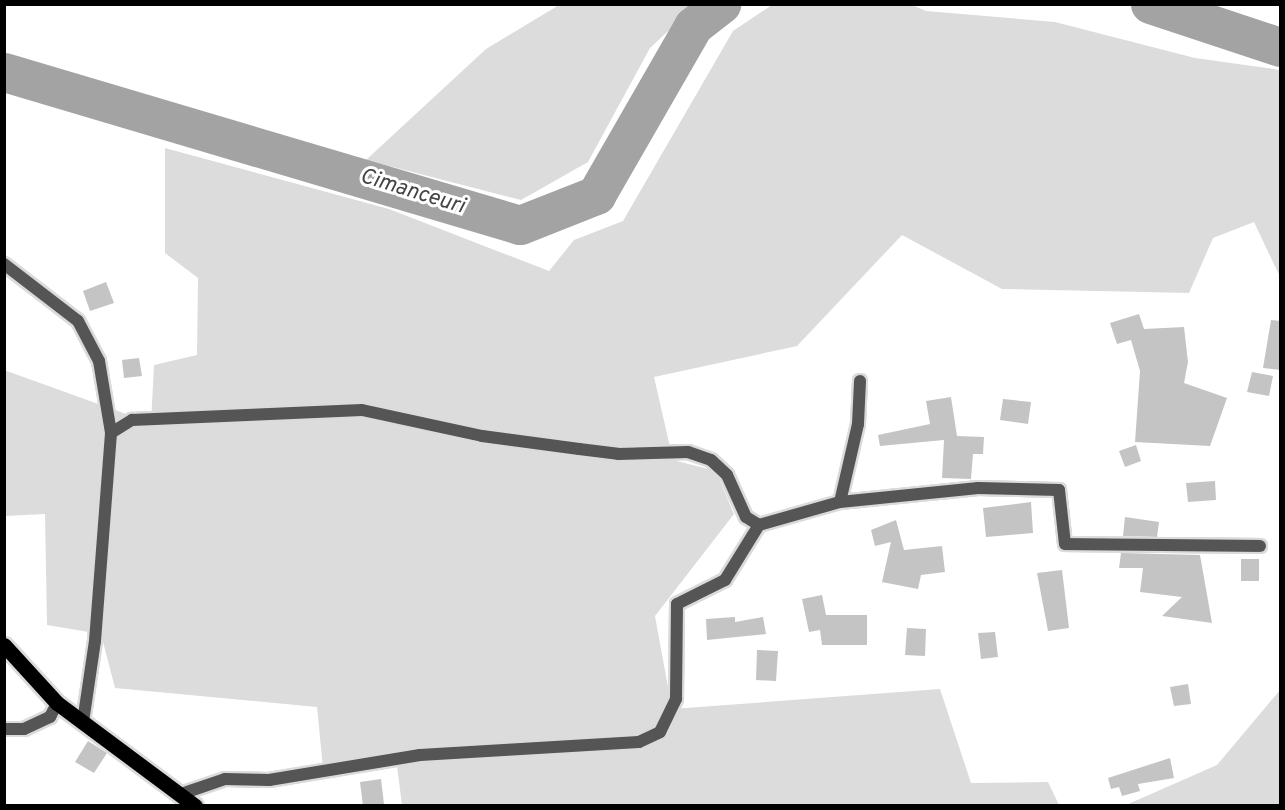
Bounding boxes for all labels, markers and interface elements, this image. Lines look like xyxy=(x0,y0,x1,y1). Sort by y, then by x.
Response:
water label: Cimanceuri xyxy=(356,164,468,220)

